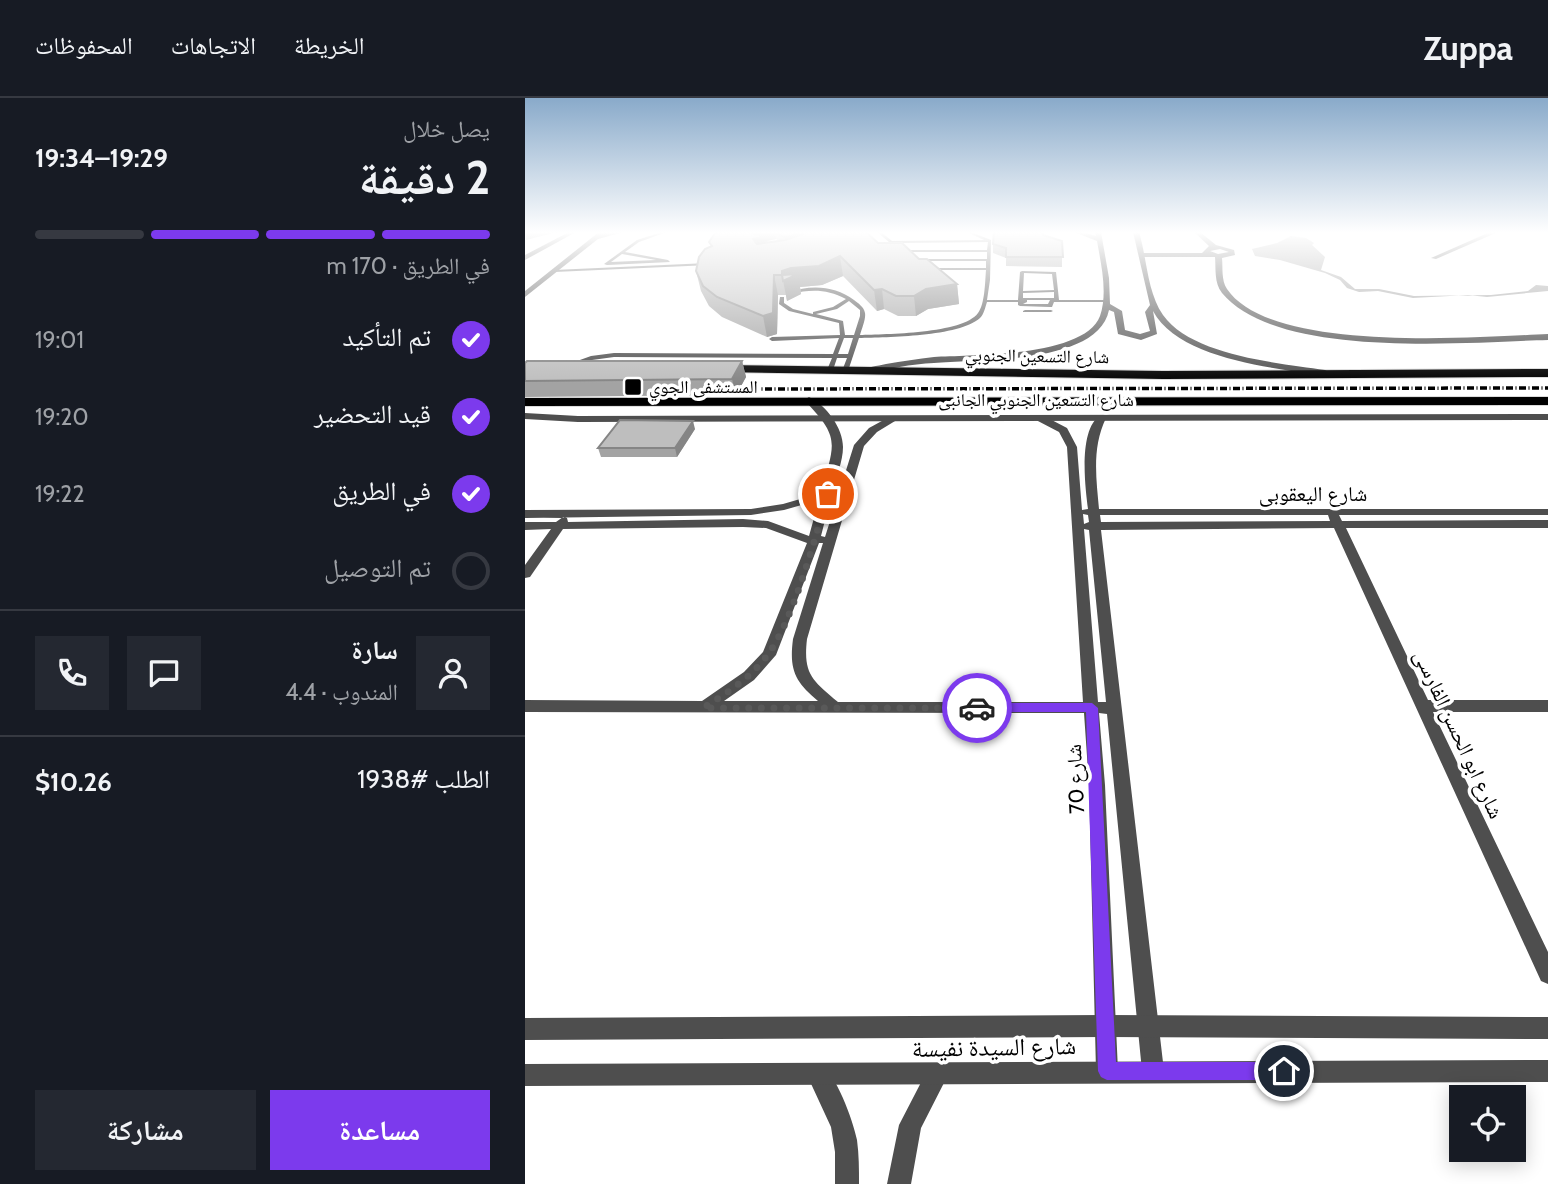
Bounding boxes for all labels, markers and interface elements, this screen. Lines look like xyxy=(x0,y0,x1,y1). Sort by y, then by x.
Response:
text: Zuppa xyxy=(1423,28,1513,68)
text: المحفوظات xyxy=(35,31,133,60)
text: الاتجاهات xyxy=(171,31,256,60)
text: الخريطة xyxy=(294,31,365,60)
text: يصل خلال xyxy=(403,115,490,143)
text: 19:29–19:34 xyxy=(35,142,168,174)
text: 2 دقيقة xyxy=(359,150,490,206)
text: في الطريق · 170 m xyxy=(326,252,490,280)
text: تم التأكيد xyxy=(342,321,431,353)
icon: check xyxy=(452,321,490,359)
text: 19:01 xyxy=(35,326,84,354)
street label: شارع التسعين الجنوبي xyxy=(965,344,1109,372)
place label: المستشفى الجوي xyxy=(649,376,758,402)
marker: المستشفى الجوي xyxy=(623,377,643,397)
street label: شارع التسعين الجنوبي الجانبى xyxy=(938,389,1134,415)
text: قيد التحضير xyxy=(314,398,431,430)
icon: check xyxy=(452,398,490,436)
text: 19:20 xyxy=(35,403,88,431)
pin xyxy=(798,464,858,524)
text: في الطريق xyxy=(332,475,431,507)
icon: check xyxy=(452,475,490,513)
icon: bag xyxy=(809,475,847,513)
text: 19:22 xyxy=(35,480,84,508)
street label: شارع اليعقوبى xyxy=(1259,481,1367,507)
text: تم التوصيل xyxy=(324,552,431,584)
text: سارة xyxy=(351,634,398,666)
button: phone xyxy=(35,636,109,710)
button: chat xyxy=(127,636,201,710)
button: person xyxy=(416,636,490,710)
street label: شارع ابو الحسن الفارسى xyxy=(1408,646,1509,823)
courier xyxy=(942,673,1012,743)
text: المندوب · 4.4 xyxy=(285,678,398,706)
icon: car xyxy=(958,689,996,727)
street label: شارع 70 xyxy=(1061,743,1090,814)
text: الطلب #1938 xyxy=(357,763,490,795)
text: $10.26 xyxy=(35,766,112,798)
street label: شارع السيدة نفيسة xyxy=(912,1031,1076,1064)
pin xyxy=(1254,1041,1314,1101)
icon: home xyxy=(1265,1052,1303,1090)
map controls xyxy=(1449,1085,1526,1162)
button: locate xyxy=(1449,1085,1526,1162)
button: مشاركة xyxy=(35,1090,256,1170)
button: مساعدة xyxy=(270,1090,490,1170)

